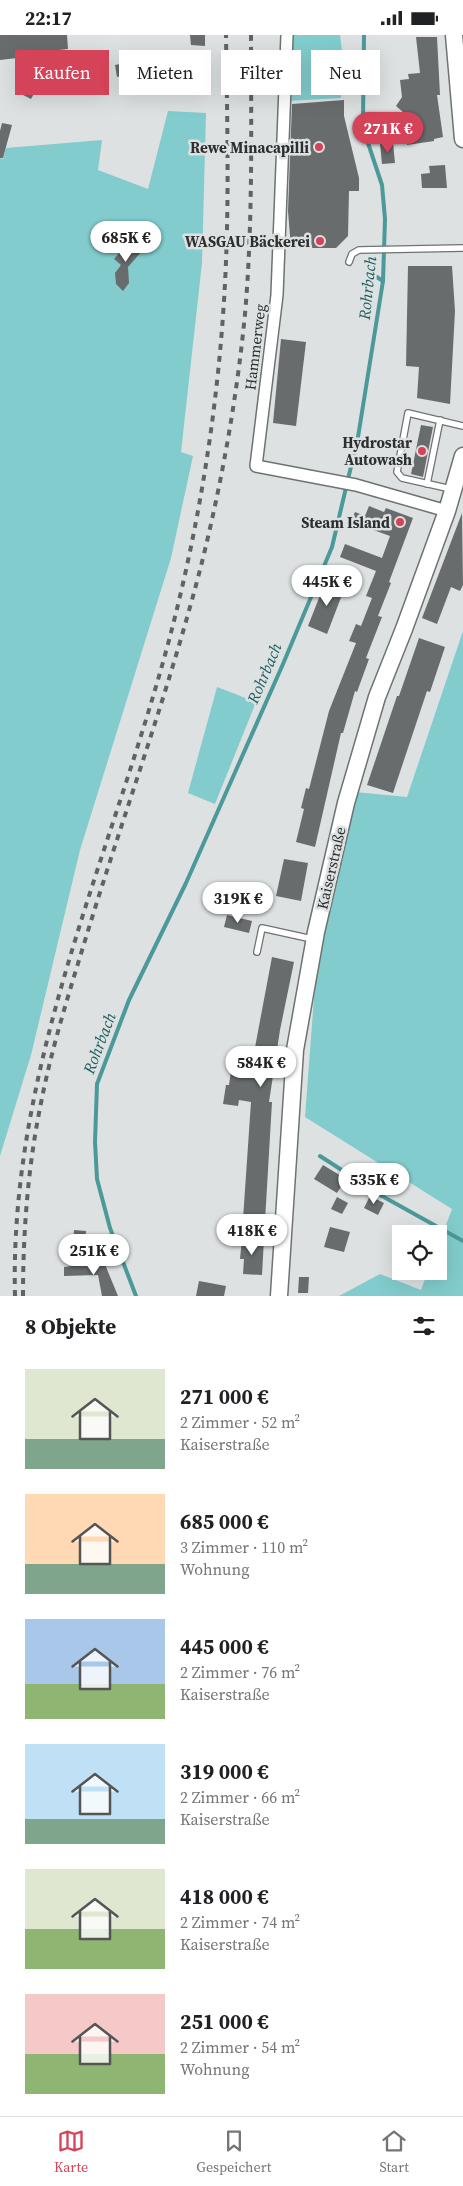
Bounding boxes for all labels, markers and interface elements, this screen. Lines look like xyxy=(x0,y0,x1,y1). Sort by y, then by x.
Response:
text: 22:17 xyxy=(25,5,72,31)
chip: Kaufen xyxy=(15,50,109,95)
chip: Mieten xyxy=(119,50,211,95)
chip: Filter xyxy=(221,50,301,95)
chip: Neu xyxy=(311,50,380,95)
pin: 271K € xyxy=(347,111,429,154)
text: 271K € xyxy=(363,117,413,139)
place label: Rewe Minacapilli xyxy=(190,137,309,158)
marker: Rewe Minacapilli xyxy=(313,141,325,153)
pin: 685K € xyxy=(85,221,167,263)
text: 685K € xyxy=(101,226,151,248)
place label: WASGAU Bäckerei xyxy=(185,231,310,252)
marker: WASGAU Bäckerei xyxy=(314,235,326,247)
water label: Rohrbach xyxy=(353,255,381,322)
street label: Hammerweg xyxy=(239,302,271,391)
place label: Hydrostar Autowash xyxy=(342,432,412,470)
marker: Hydrostar Autowash xyxy=(416,445,428,457)
place label: Steam Island xyxy=(301,512,390,533)
marker: Steam Island xyxy=(394,516,406,528)
pin: 445K € xyxy=(286,565,368,607)
text: 445K € xyxy=(302,570,352,592)
water label: Rohrbach xyxy=(241,639,287,708)
street label: Kaiserstraße xyxy=(311,824,351,911)
pin: 319K € xyxy=(197,881,279,924)
text: 319K € xyxy=(213,887,263,909)
water label: Rohrbach xyxy=(77,1009,121,1078)
pin: 584K € xyxy=(220,1045,302,1088)
text: 584K € xyxy=(236,1051,286,1073)
pin: 535K € xyxy=(333,1163,415,1205)
text: 535K € xyxy=(349,1168,399,1190)
pin: 418K € xyxy=(211,1213,293,1256)
text: 418K € xyxy=(227,1219,277,1241)
map controls xyxy=(392,1225,447,1280)
button: locate xyxy=(392,1225,447,1280)
pin: 251K € xyxy=(53,1233,135,1276)
text: 251K € xyxy=(69,1239,119,1261)
text: 8 Objekte xyxy=(25,1312,116,1341)
icon: filters xyxy=(410,1312,438,1340)
text: 271 000 € xyxy=(180,1382,269,1411)
icon: home xyxy=(65,1389,125,1449)
text: 2 Zimmer · 52 m² xyxy=(180,1411,300,1433)
text: Kaiserstraße xyxy=(180,1433,270,1455)
text: 685 000 € xyxy=(180,1507,269,1536)
icon: home xyxy=(65,1514,125,1574)
text: 3 Zimmer · 110 m² xyxy=(180,1536,308,1558)
text: Wohnung xyxy=(180,1558,249,1580)
text: 445 000 € xyxy=(180,1632,269,1661)
icon: home xyxy=(65,1639,125,1699)
text: 2 Zimmer · 76 m² xyxy=(180,1661,300,1683)
text: Kaiserstraße xyxy=(180,1683,270,1705)
text: 319 000 € xyxy=(180,1757,269,1786)
icon: home xyxy=(65,1764,125,1824)
text: 2 Zimmer · 66 m² xyxy=(180,1786,300,1808)
text: Kaiserstraße xyxy=(180,1808,270,1830)
text: 418 000 € xyxy=(180,1882,269,1911)
icon: home xyxy=(65,1889,125,1949)
text: 2 Zimmer · 74 m² xyxy=(180,1911,300,1933)
text: Kaiserstraße xyxy=(180,1933,270,1955)
text: 251 000 € xyxy=(180,2007,269,2036)
icon: home xyxy=(65,2014,125,2074)
text: 2 Zimmer · 54 m² xyxy=(180,2036,300,2058)
text: Wohnung xyxy=(180,2058,249,2080)
tab: Karte xyxy=(54,2127,88,2177)
tab: Gespeichert xyxy=(196,2127,271,2177)
tab: Start xyxy=(380,2127,409,2177)

